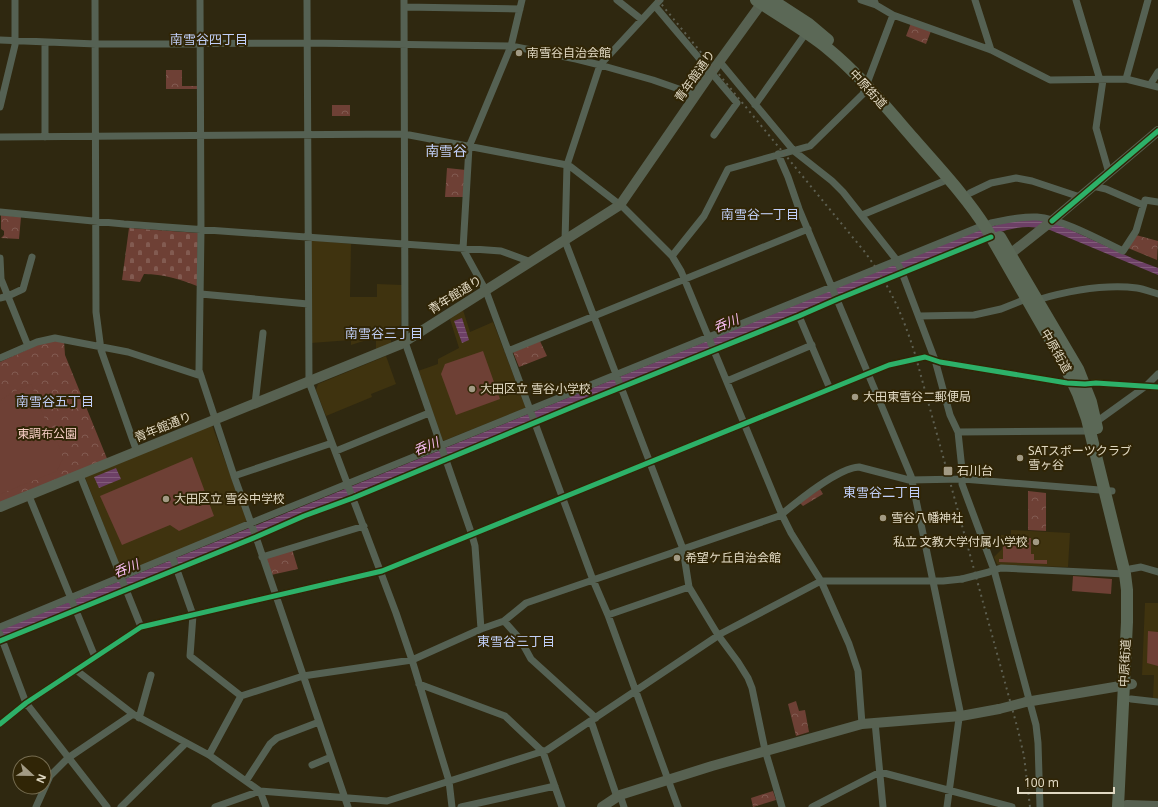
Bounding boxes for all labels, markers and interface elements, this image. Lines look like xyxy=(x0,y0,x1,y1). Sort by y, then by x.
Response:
district label: 南雪谷四丁目 xyxy=(170,30,248,48)
place label: 南雪谷自治会館 xyxy=(527,44,611,61)
street label: 青年館通り xyxy=(670,46,719,105)
marker: 南雪谷自治会館 xyxy=(514,48,524,58)
street label: 中原街道 xyxy=(846,65,891,112)
district label: 南雪谷 xyxy=(425,141,467,160)
district label: 南雪谷一丁目 xyxy=(721,205,799,223)
street label: 青年館通り xyxy=(425,271,485,318)
water label: 呑川 xyxy=(711,309,743,336)
district label: 南雪谷三丁目 xyxy=(345,324,423,342)
street label: 中原街道 xyxy=(1037,326,1076,376)
place label: 大田区立 雪谷小学校 xyxy=(480,380,591,397)
marker: 大田区立 雪谷小学校 xyxy=(467,384,477,394)
place label: 大田東雪谷二郵便局 xyxy=(863,388,971,405)
district label: 南雪谷五丁目 xyxy=(16,392,94,410)
marker: 大田東雪谷二郵便局 xyxy=(850,392,860,402)
street label: 青年館通り xyxy=(132,407,194,446)
park label: 東調布公園 xyxy=(17,425,77,442)
water label: 呑川 xyxy=(411,432,443,459)
place label: SATスポーツクラブ 雪ヶ谷 xyxy=(1028,442,1132,473)
marker: SATスポーツクラブ 雪ヶ谷 xyxy=(1015,453,1025,463)
place label: 石川台 xyxy=(957,462,993,479)
marker: 石川台 xyxy=(942,465,954,477)
district label: 東雪谷二丁目 xyxy=(843,483,921,501)
place label: 大田区立 雪谷中学校 xyxy=(174,490,285,507)
marker: 大田区立 雪谷中学校 xyxy=(161,494,171,504)
place label: 雪谷八幡神社 xyxy=(891,509,963,526)
marker: 雪谷八幡神社 xyxy=(878,513,888,523)
place label: 私立 文教大学付属小学校 xyxy=(893,533,1028,550)
marker: 私立 文教大学付属小学校 xyxy=(1031,537,1041,547)
place label: 希望ケ丘自治会館 xyxy=(685,549,781,566)
marker: 希望ケ丘自治会館 xyxy=(672,553,682,563)
water label: 呑川 xyxy=(111,554,143,581)
district label: 東雪谷三丁目 xyxy=(477,632,555,650)
street label: 中原街道 xyxy=(1115,639,1134,687)
north arrow xyxy=(12,755,52,795)
scale bar xyxy=(1018,769,1114,795)
text: N xyxy=(33,772,50,786)
text: 100 m xyxy=(1024,774,1059,791)

